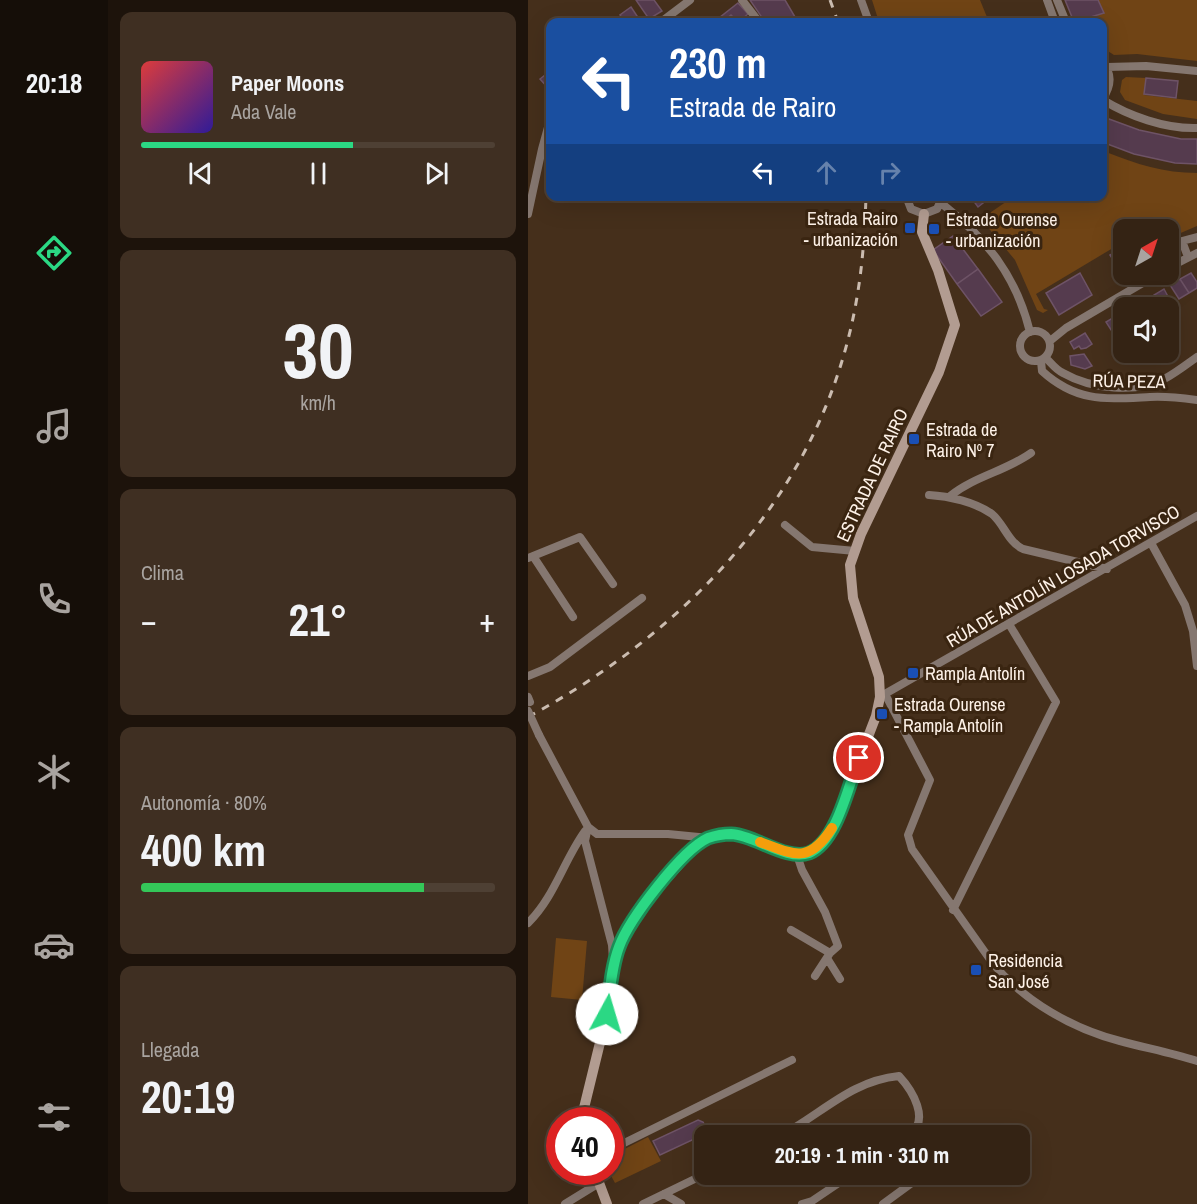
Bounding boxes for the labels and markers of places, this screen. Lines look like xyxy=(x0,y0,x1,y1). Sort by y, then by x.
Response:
place label: Estrada Rairo - urbanización xyxy=(804,206,898,252)
place label: Estrada Ourense - urbanización xyxy=(946,207,1058,253)
marker: Estrada Rairo - urbanización xyxy=(903,221,917,235)
marker: Estrada Ourense - urbanización xyxy=(927,222,941,236)
place label: Estrada de Rairo Nº 7 xyxy=(926,417,997,463)
marker: Estrada de Rairo Nº 7 xyxy=(907,432,921,446)
place label: Rampla Antolín xyxy=(925,661,1025,686)
marker: Rampla Antolín xyxy=(906,666,920,680)
place label: Estrada Ourense - Rampla Antolín xyxy=(894,692,1006,738)
marker: Estrada Ourense - Rampla Antolín xyxy=(875,707,889,721)
pin xyxy=(833,732,884,783)
place label: Residencia San José xyxy=(988,948,1063,994)
marker: Residencia San José xyxy=(969,963,983,977)

